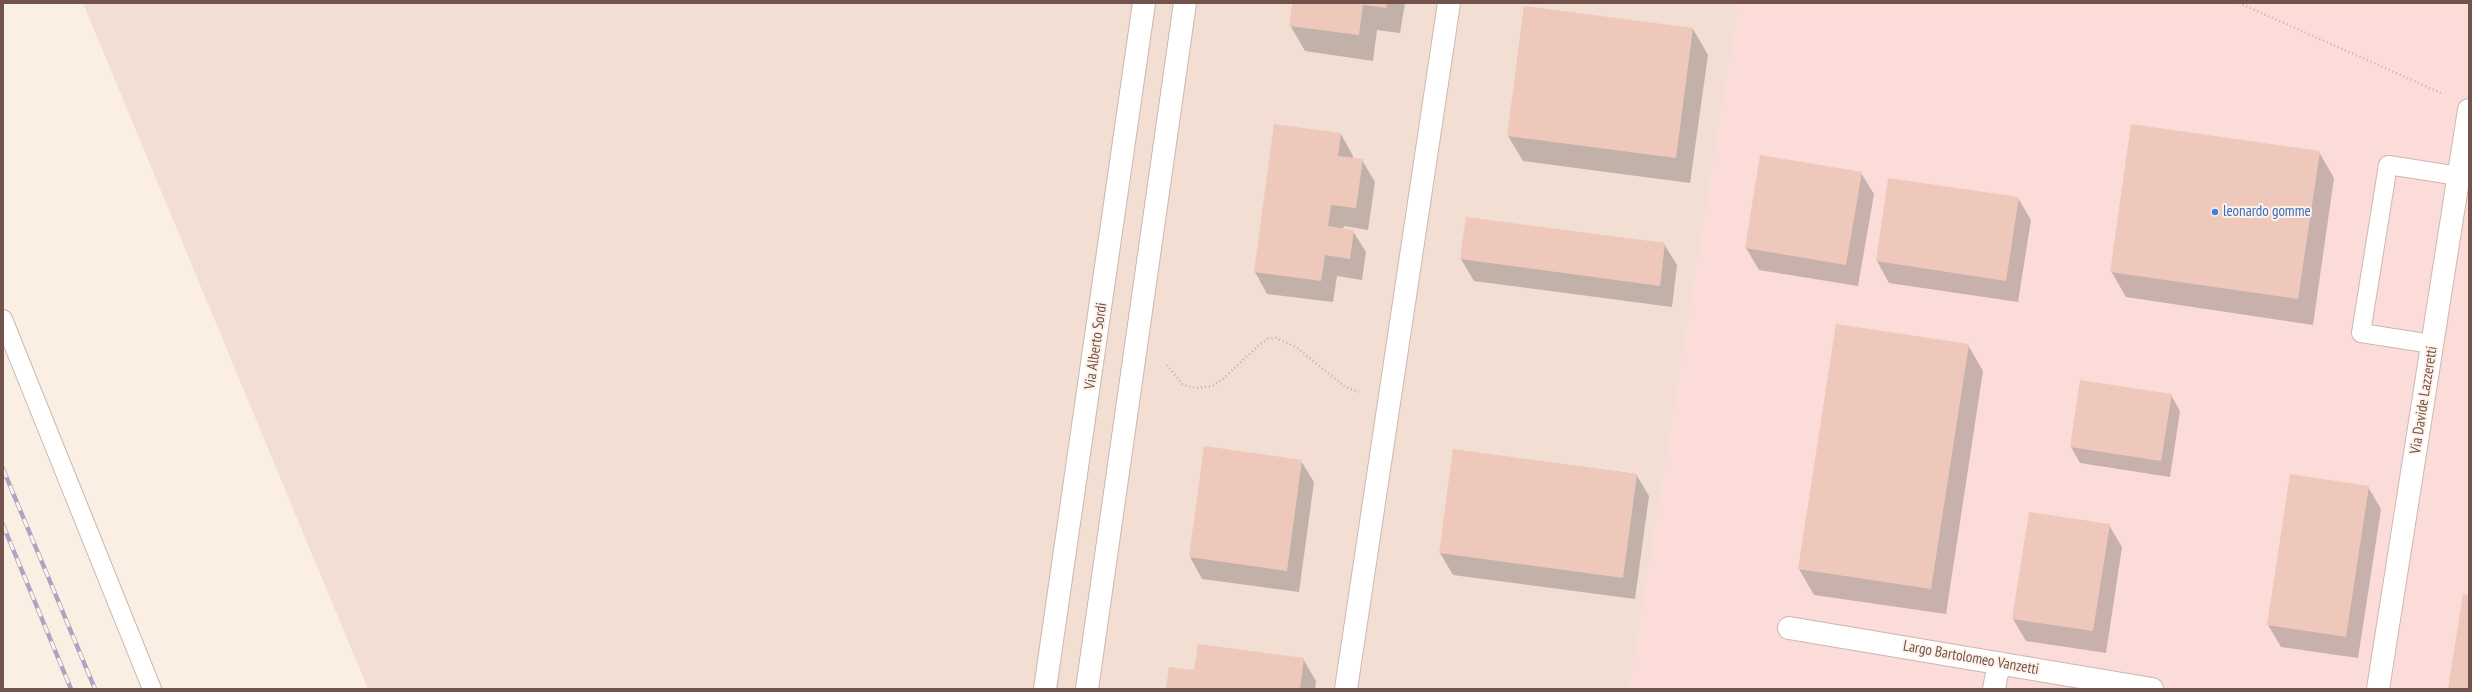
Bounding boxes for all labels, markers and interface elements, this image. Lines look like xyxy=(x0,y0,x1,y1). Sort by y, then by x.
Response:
place label: leonardo gomme xyxy=(2223,203,2311,221)
marker: leonardo gomme xyxy=(2210,207,2220,217)
street label: Via Alberto Sordi xyxy=(1081,301,1111,391)
street label: Via Davide Lazzeretti xyxy=(2407,345,2441,455)
street label: Largo Bartolomeo Vanzetti xyxy=(1902,637,2040,679)

